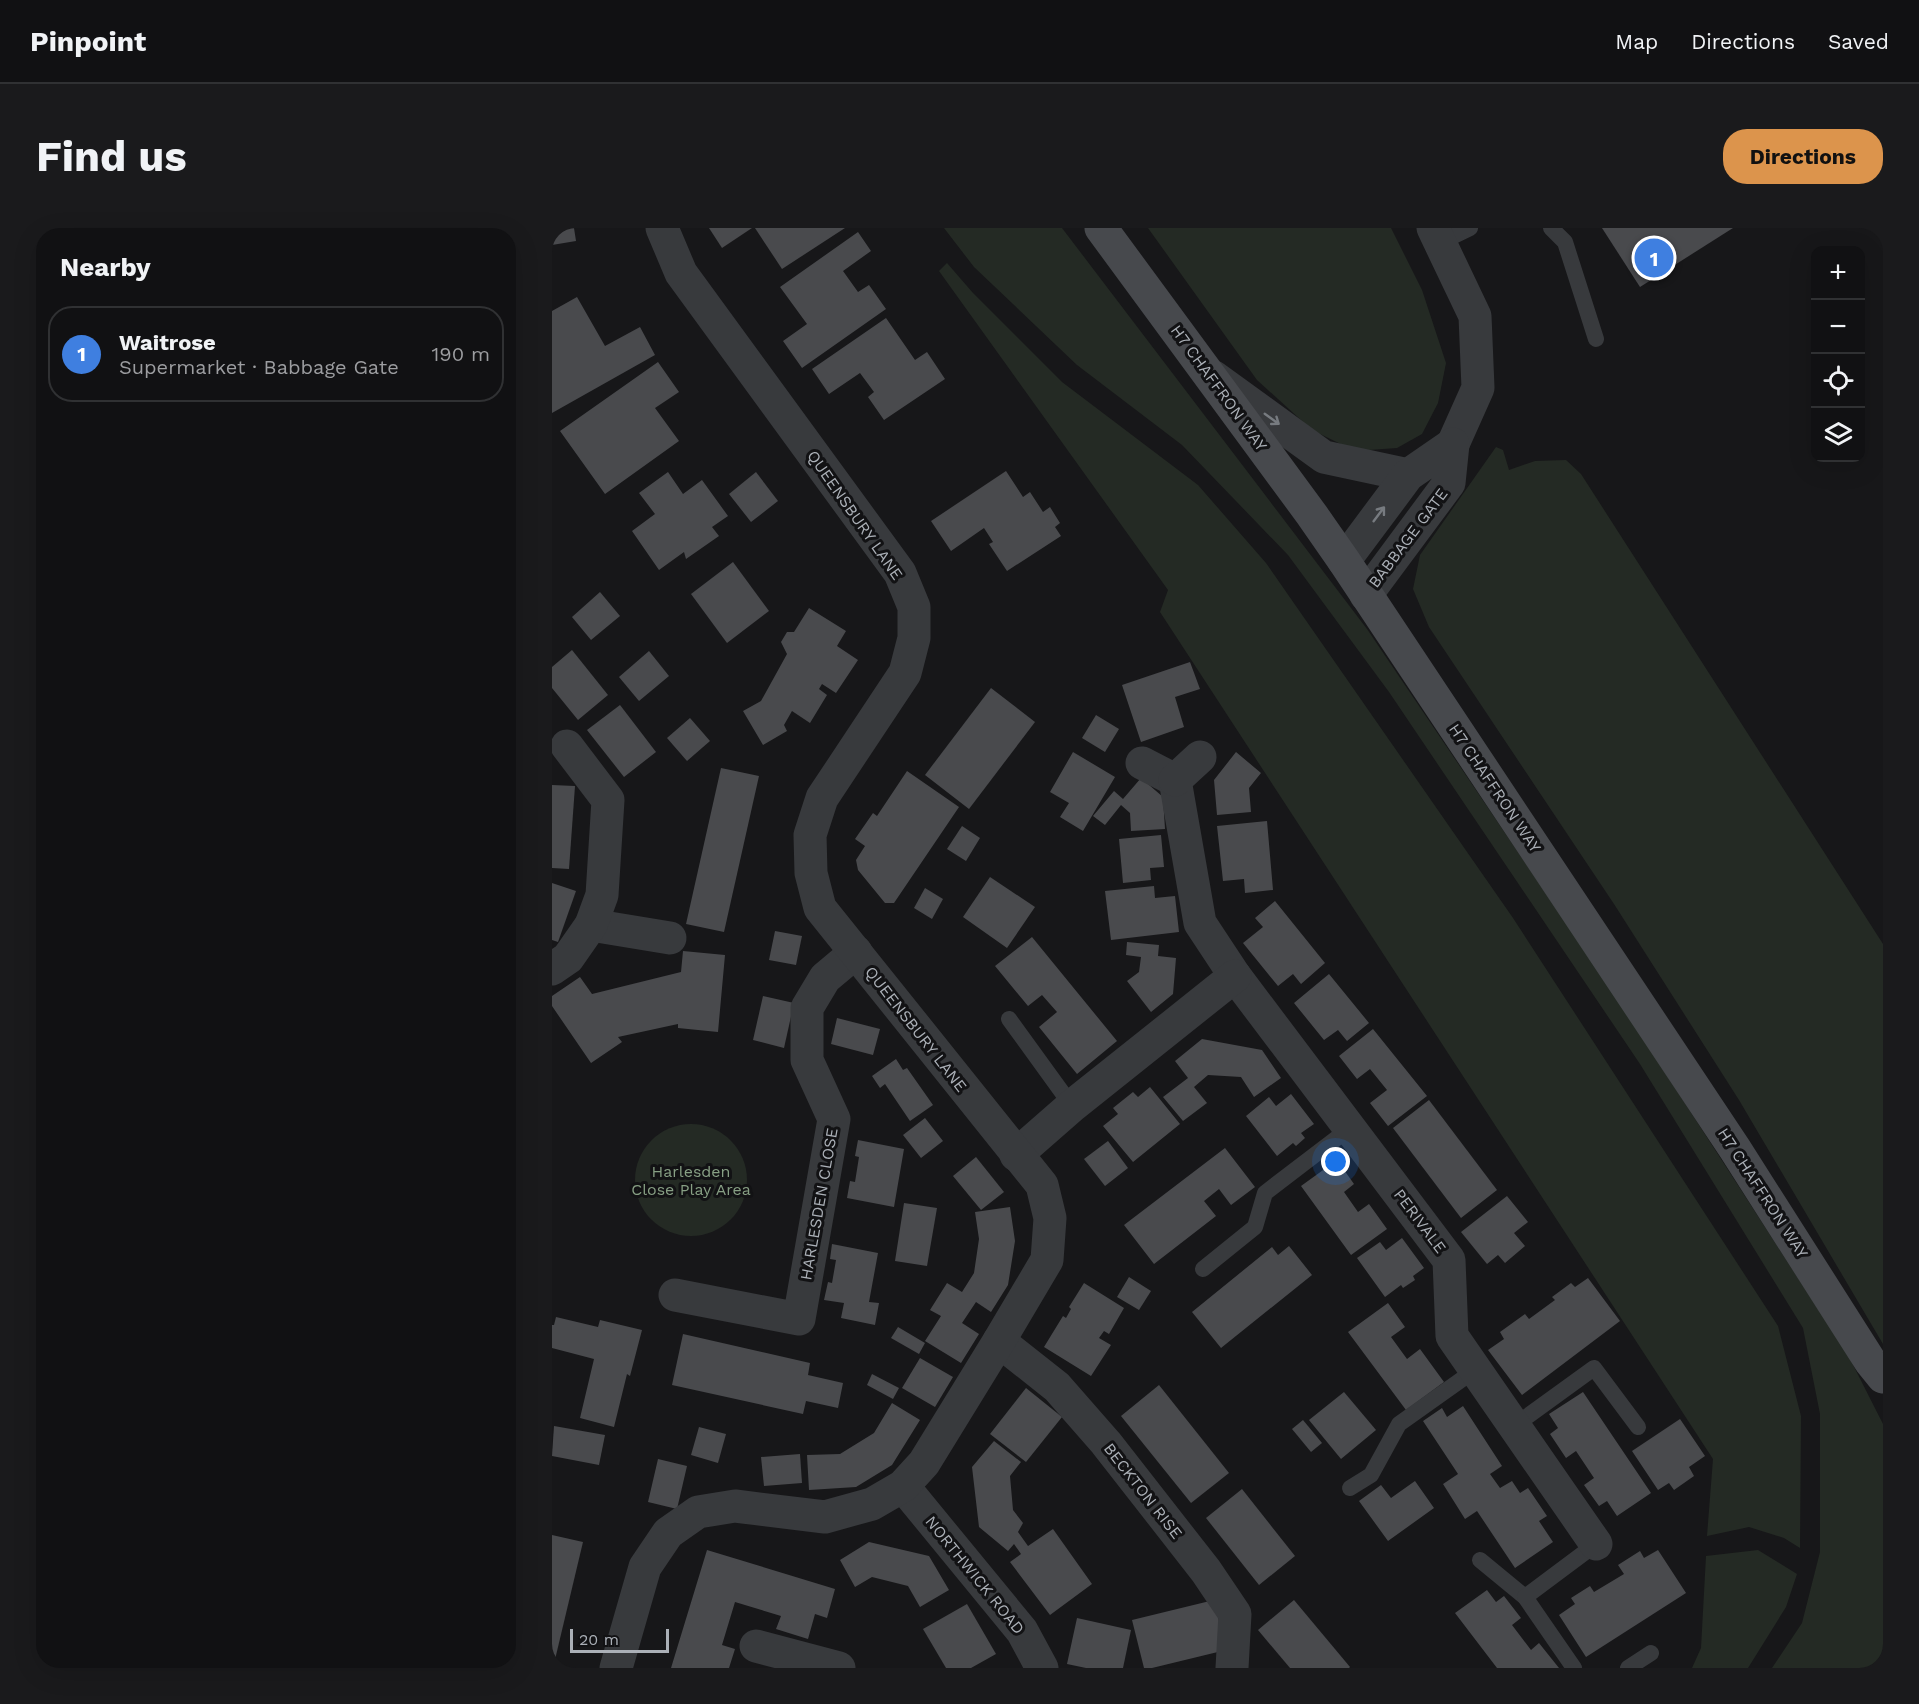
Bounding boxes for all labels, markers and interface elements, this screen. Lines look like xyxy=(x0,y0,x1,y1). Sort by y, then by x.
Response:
text: Pinpoint xyxy=(30,25,146,58)
text: Map xyxy=(1615,29,1658,54)
text: Directions xyxy=(1691,29,1795,54)
text: Saved xyxy=(1828,29,1889,54)
button: Directions xyxy=(1723,129,1883,184)
text: Find us xyxy=(36,132,187,181)
pin: 1 xyxy=(1634,236,1674,280)
map controls xyxy=(1811,246,1865,462)
button: + xyxy=(1811,246,1865,300)
text: Nearby xyxy=(60,252,151,282)
button: − xyxy=(1811,300,1865,354)
street label: H7 CHAFFRON WAY xyxy=(1167,321,1271,455)
text: Waitrose xyxy=(119,330,216,355)
text: 1 xyxy=(77,342,86,366)
text: 190 m xyxy=(432,342,490,366)
button: locate xyxy=(1811,354,1865,408)
text: Supermarket · Babbage Gate xyxy=(119,355,399,379)
button: layers xyxy=(1811,408,1865,462)
one-way arrow xyxy=(1264,413,1280,426)
street label: QUEENSBURY LANE xyxy=(803,447,907,583)
street label: BABBAGE GATE xyxy=(1364,485,1452,591)
one-way arrow xyxy=(1372,507,1385,523)
street label: H7 CHAFFRON WAY xyxy=(1445,720,1545,856)
street label: QUEENSBURY LANE xyxy=(861,963,971,1095)
street label: H7 CHAFFRON WAY xyxy=(1714,1124,1812,1262)
street label: HARLESDEN CLOSE xyxy=(796,1126,842,1282)
your location xyxy=(1321,1147,1350,1176)
park label: Harlesden Close Play Area xyxy=(631,1162,751,1199)
street label: PERIVALE xyxy=(1390,1185,1450,1257)
street label: BECKTON RISE xyxy=(1100,1439,1186,1543)
street label: NORTHWICK ROAD xyxy=(922,1512,1028,1638)
scale bar xyxy=(570,1626,669,1654)
text: 20 m xyxy=(579,1630,619,1649)

